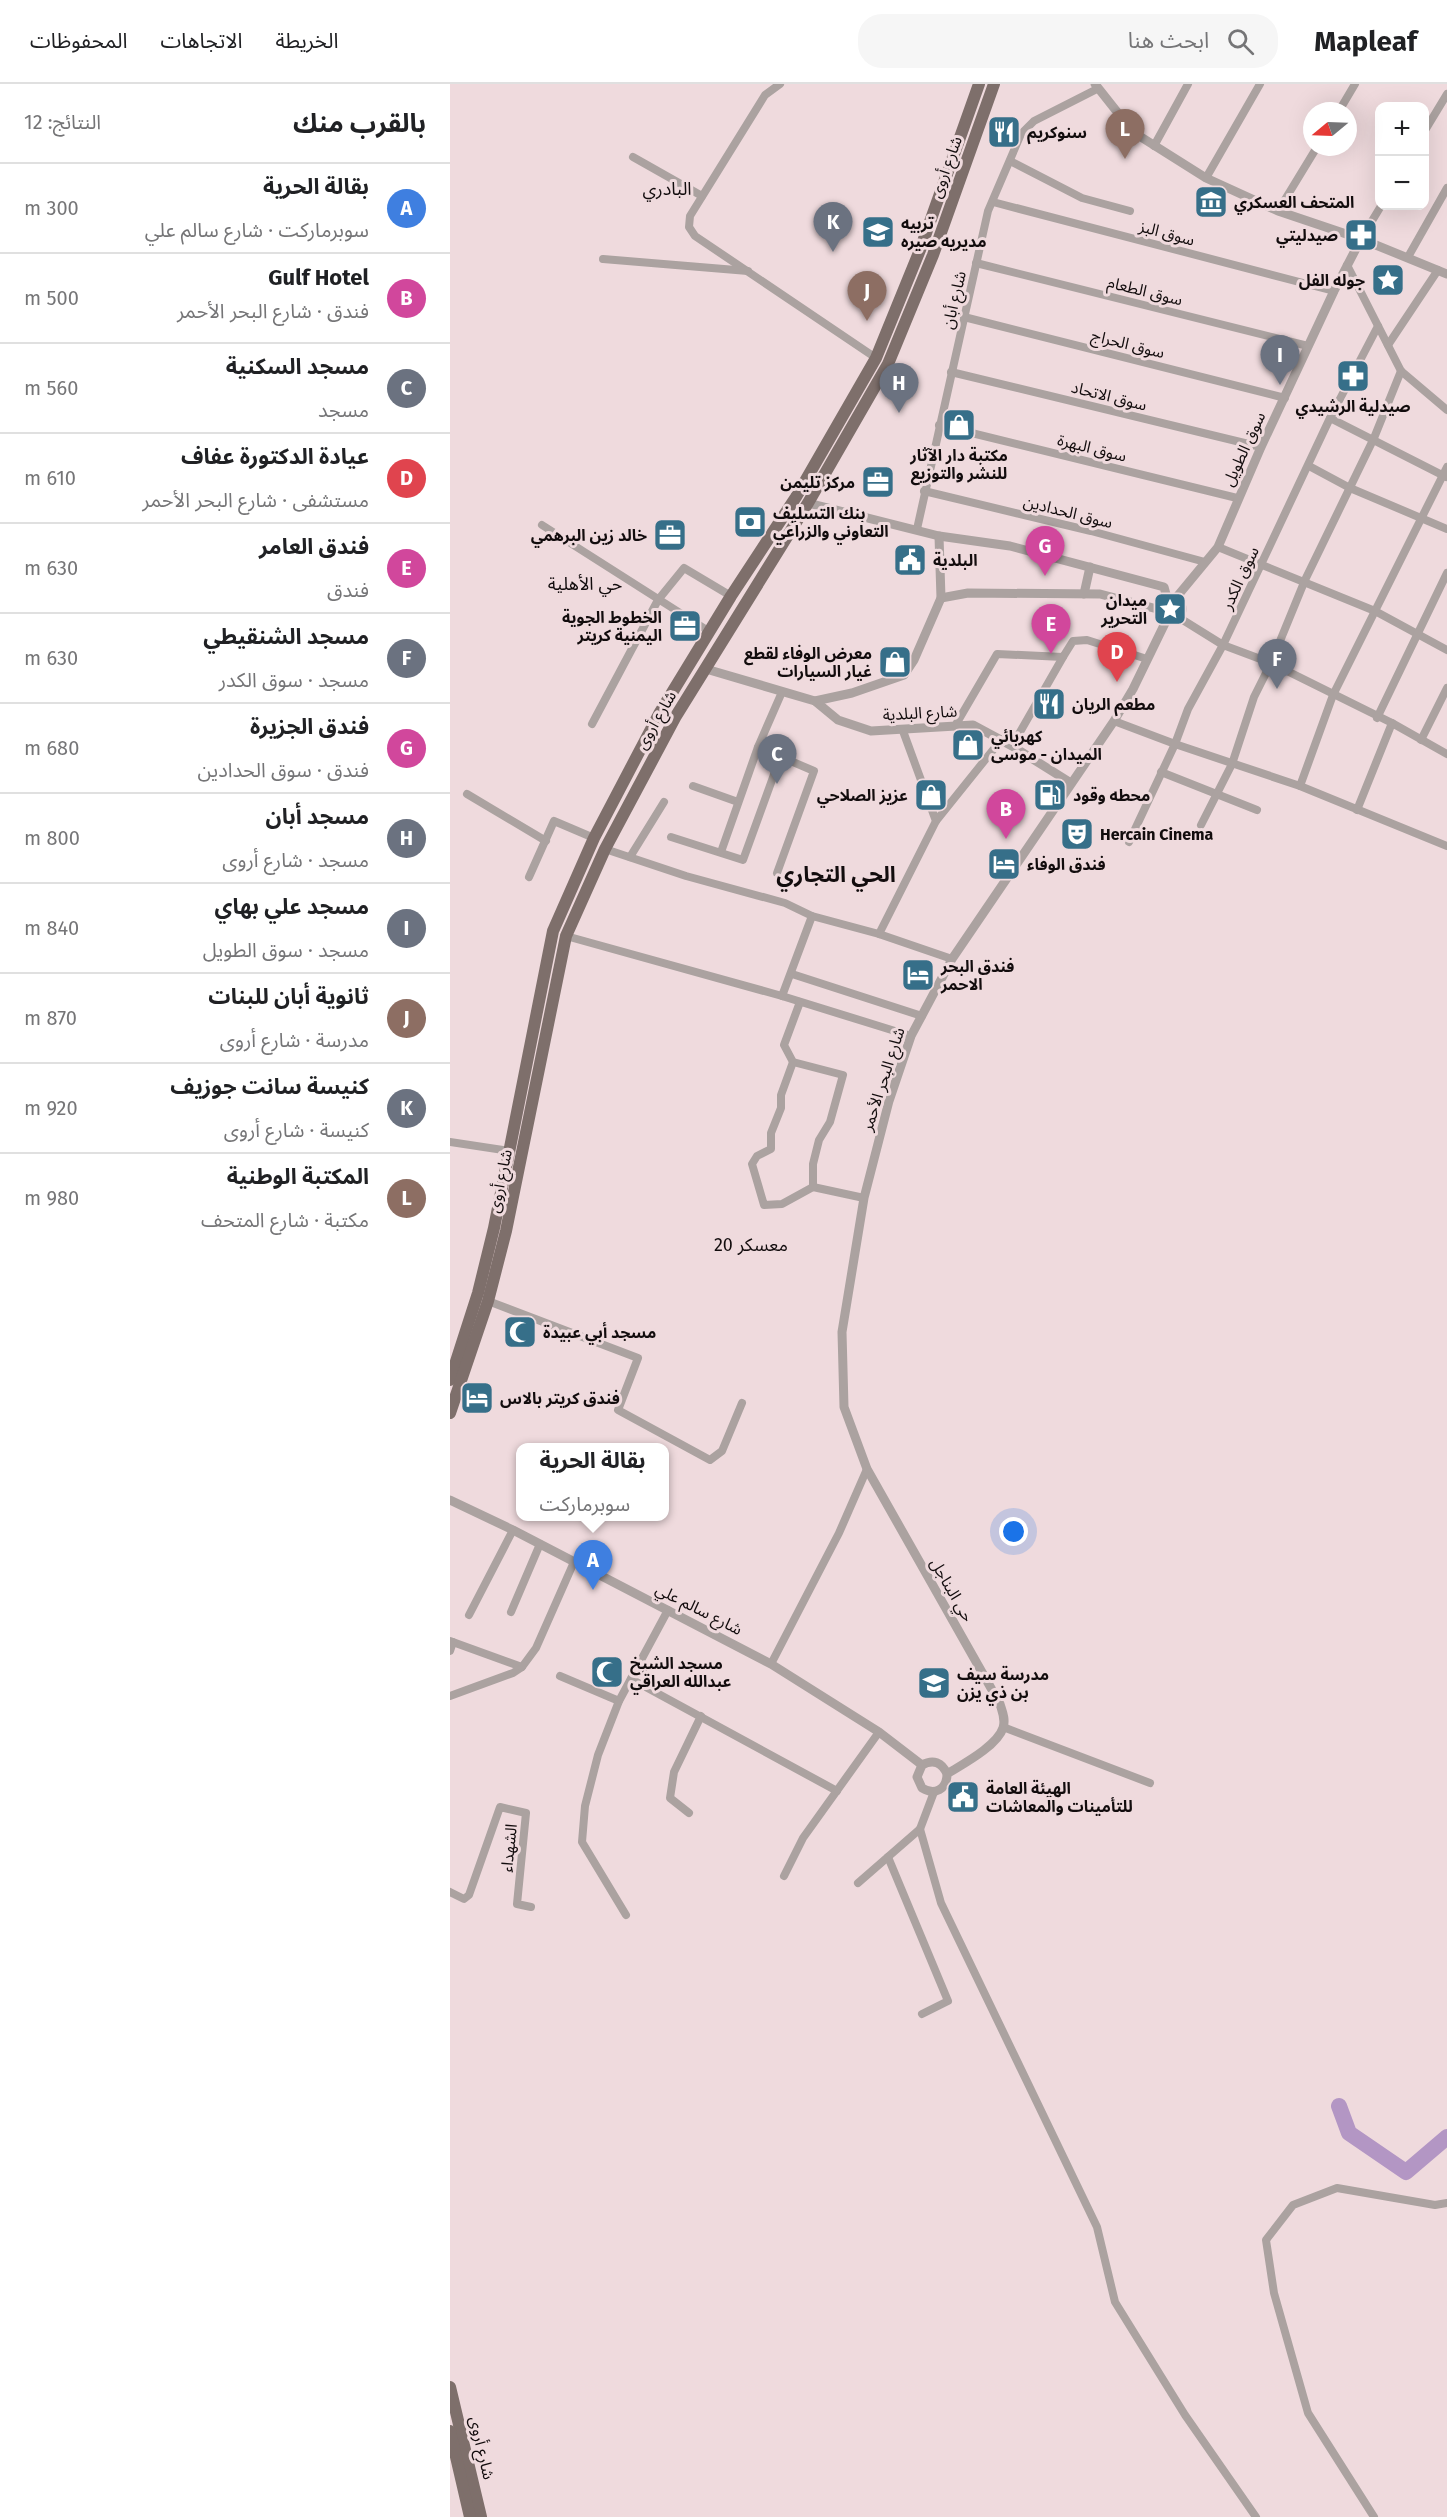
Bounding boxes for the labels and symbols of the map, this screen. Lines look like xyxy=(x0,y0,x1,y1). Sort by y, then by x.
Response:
north arrow xyxy=(1303,102,1357,156)
pin: L xyxy=(1106,110,1144,159)
restaurant icon: سنوكريم xyxy=(986,114,1022,150)
place label: سنوكريم xyxy=(1027,123,1087,145)
street label: شارع أروى xyxy=(926,133,969,202)
district label: البادري xyxy=(642,178,692,202)
museum icon: المتحف العسكري xyxy=(1193,184,1229,220)
place label: المتحف العسكري xyxy=(1234,193,1354,215)
pin: K xyxy=(814,202,853,252)
school or university icon: تربيه مديريه صيره xyxy=(860,214,896,250)
place label: تربيه مديريه صيره xyxy=(901,214,987,251)
street label: سوق البز xyxy=(1136,216,1197,249)
pharmacy icon: صيدليتي xyxy=(1343,217,1379,253)
place label: صيدليتي xyxy=(1276,226,1338,248)
place icon: جوله الفل xyxy=(1370,262,1406,298)
street label: شارع أبان xyxy=(938,269,973,332)
place label: جوله الفل xyxy=(1299,271,1365,290)
pin: J xyxy=(848,272,886,321)
street label: سوق الطعام xyxy=(1105,272,1185,312)
street label: سوق الحراج xyxy=(1089,326,1167,365)
pin: I xyxy=(1260,336,1300,385)
pharmacy icon: صيدلية الرشيدي xyxy=(1335,358,1371,394)
pin: H xyxy=(880,364,918,413)
street label: سوق الاتحاد xyxy=(1069,377,1149,415)
place label: صيدلية الرشيدي xyxy=(1295,397,1411,419)
shop icon: مكتبة دار الآثار للنشر والتوزيع xyxy=(941,407,977,443)
street label: سوق الطويل xyxy=(1218,409,1270,489)
street label: سوق البهرة xyxy=(1056,430,1128,466)
place label: مكتبة دار الآثار للنشر والتوزيع xyxy=(909,446,1008,486)
office icon: مركز تليمن xyxy=(860,464,896,500)
place label: مركز تليمن xyxy=(780,473,855,492)
street label: سوق الحدادين xyxy=(1021,492,1115,532)
bank icon: بنك التسليف التعاوني والزراعي xyxy=(732,504,768,540)
place label: بنك التسليف التعاوني والزراعي xyxy=(773,504,889,544)
office icon: خالد زين البرهمي xyxy=(652,517,688,553)
place label: خالد زين البرهمي xyxy=(531,526,647,548)
pin: G xyxy=(1026,526,1064,576)
public building icon: البلدية xyxy=(892,542,928,578)
street label: سوق الكدر xyxy=(1217,544,1263,613)
place label: البلدية xyxy=(933,551,978,570)
district label: حي الأهلية xyxy=(548,573,622,597)
place label: ميدان التحرير xyxy=(1100,591,1147,628)
place icon: ميدان التحرير xyxy=(1152,591,1188,627)
pin: E xyxy=(1032,604,1070,654)
place label: الخطوط الجوية اليمنية كريتر xyxy=(562,608,662,645)
office icon: الخطوط الجوية اليمنية كريتر xyxy=(667,608,703,644)
pin: D xyxy=(1098,632,1136,682)
pin: F xyxy=(1258,640,1296,689)
place label: معرض الوفاء لقطع غيار السيارات xyxy=(744,644,872,681)
shop icon: معرض الوفاء لقطع غيار السيارات xyxy=(877,644,913,680)
restaurant icon: مطعم الريان xyxy=(1031,686,1067,722)
street label: شارع أروى xyxy=(632,687,683,754)
place label: مطعم الريان xyxy=(1072,695,1155,717)
street label: شارع البلدية xyxy=(882,702,958,727)
shop icon: كهربائي الميدان - موسى xyxy=(950,727,986,763)
place label: كهربائي الميدان - موسى xyxy=(991,727,1102,764)
pin: C xyxy=(758,734,796,784)
shop icon: عزيز الصلاحي xyxy=(913,777,949,813)
fuel station icon: محطه وقود xyxy=(1032,777,1068,813)
place label: عزيز الصلاحي xyxy=(817,786,908,808)
place label: محطه وقود xyxy=(1073,786,1150,805)
pin: B xyxy=(986,790,1026,839)
theatre icon: Hercain Cinema xyxy=(1059,816,1095,852)
place label: Hercain Cinema xyxy=(1100,825,1214,844)
hotel icon: فندق الوفاء xyxy=(986,846,1022,882)
place label: فندق الوفاء xyxy=(1027,855,1106,874)
district label: الحي التجاري xyxy=(776,861,896,892)
hotel icon: فندق البحر الاحمر xyxy=(900,957,936,993)
place label: فندق البحر الاحمر xyxy=(940,957,1014,994)
street label: شارع البحر الأحمر xyxy=(857,1025,912,1135)
street label: شارع أروى xyxy=(484,1148,519,1215)
district label: معسكر 20 xyxy=(714,1234,788,1256)
mosque icon: مسجد أبي عبيدة xyxy=(502,1314,538,1350)
place label: مسجد أبي عبيدة xyxy=(543,1322,656,1345)
hotel icon: فندق كريتر بالاس xyxy=(459,1380,495,1416)
place label: فندق كريتر بالاس xyxy=(500,1389,620,1408)
your location xyxy=(999,1517,1028,1546)
pin: A xyxy=(574,1540,612,1590)
street label: حي البناجل xyxy=(924,1555,978,1626)
street label: شارع سالم علي xyxy=(651,1579,745,1642)
mosque icon: مسجد الشيخ عبدالله العراقي xyxy=(589,1654,625,1690)
place label: مسجد الشيخ عبدالله العراقي xyxy=(630,1654,732,1694)
school or university icon: مدرسة سيف بن ذي يزن xyxy=(916,1665,952,1701)
place label: مدرسة سيف بن ذي يزن xyxy=(957,1665,1049,1705)
public building icon: الهيئة العامة للتأمينات والمعاشات xyxy=(945,1779,981,1815)
place label: الهيئة العامة للتأمينات والمعاشات xyxy=(986,1779,1133,1816)
street label: الشهداء xyxy=(497,1823,521,1873)
street label: شارع أروى xyxy=(463,2414,499,2482)

